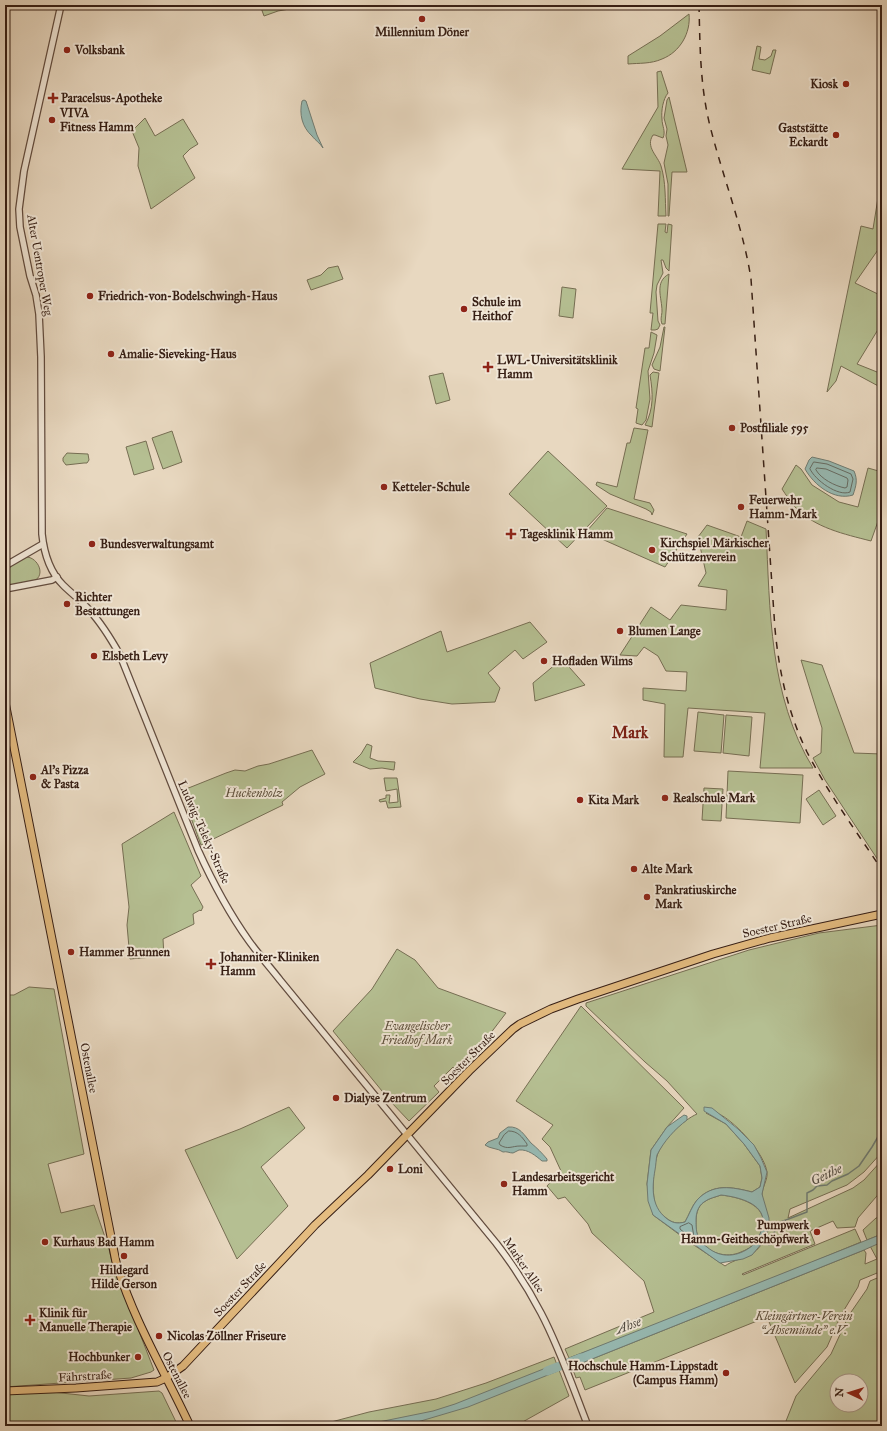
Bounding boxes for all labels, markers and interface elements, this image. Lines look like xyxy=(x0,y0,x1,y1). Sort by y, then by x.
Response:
marker: Millennium Döner xyxy=(417,14,427,24)
place label: Millennium Döner xyxy=(375,25,469,39)
place label: Volksbank xyxy=(74,43,125,57)
marker: Volksbank xyxy=(62,45,72,55)
place label: Kiosk xyxy=(810,77,838,91)
marker: Kiosk xyxy=(841,79,851,89)
place label: Paracelsus-Apotheke xyxy=(61,91,162,106)
marker: Paracelsus-Apotheke xyxy=(48,93,58,103)
place label: VIVA Fitness Hamm xyxy=(59,106,135,134)
marker: VIVA Fitness Hamm xyxy=(47,115,57,125)
place label: Gaststätte Eckardt xyxy=(778,121,829,149)
marker: Gaststätte Eckardt xyxy=(831,130,841,140)
street label: Alter Uentroper Weg xyxy=(23,212,56,317)
place label: Friedrich-von-Bodelschwingh-Haus xyxy=(98,289,278,304)
marker: Friedrich-von-Bodelschwingh-Haus xyxy=(85,291,95,301)
place label: Schule im Heithof xyxy=(472,295,522,323)
marker: Schule im Heithof xyxy=(459,304,469,314)
place label: Amalie-Sieveking-Haus xyxy=(118,347,237,362)
marker: Amalie-Sieveking-Haus xyxy=(106,349,116,359)
place label: LWL-Universitätsklinik Hamm xyxy=(497,353,618,381)
marker: LWL-Universitätsklinik Hamm xyxy=(482,361,494,373)
place label: Postfiliale 595 xyxy=(740,421,809,436)
marker: Postfiliale 595 xyxy=(727,423,737,433)
place label: Ketteler-Schule xyxy=(392,480,470,494)
marker: Ketteler-Schule xyxy=(379,482,389,492)
place label: Feuerwehr Hamm-Mark xyxy=(749,493,817,521)
marker: Feuerwehr Hamm-Mark xyxy=(736,502,746,512)
place label: Tagesklinik Hamm xyxy=(519,527,614,542)
marker: Tagesklinik Hamm xyxy=(505,528,517,540)
place label: Kirchspiel Märkischer Schützenverein xyxy=(660,536,769,564)
place label: Bundesverwaltungsamt xyxy=(100,537,215,552)
marker: Bundesverwaltungsamt xyxy=(87,539,97,549)
marker: Kirchspiel Märkischer Schützenverein xyxy=(647,545,657,555)
place label: Richter Bestattungen xyxy=(75,590,141,619)
marker: Richter Bestattungen xyxy=(62,599,72,609)
place label: Blumen Lange xyxy=(628,624,701,639)
marker: Blumen Lange xyxy=(615,626,625,636)
place label: Elsbeth Levy xyxy=(102,649,169,664)
marker: Elsbeth Levy xyxy=(89,651,99,661)
place label: Hofladen Wilms xyxy=(552,654,633,668)
marker: Hofladen Wilms xyxy=(539,656,549,666)
district label: Mark xyxy=(612,723,649,742)
place label: Al's Pizza & Pasta xyxy=(40,763,89,791)
marker: Al's Pizza & Pasta xyxy=(28,772,38,782)
street label: Ludwig-Teleky-Straße xyxy=(174,778,233,886)
park label: Huckenholz xyxy=(224,786,283,800)
place label: Realschule Mark xyxy=(673,791,756,805)
place label: Kita Mark xyxy=(588,793,639,807)
marker: Realschule Mark xyxy=(660,793,670,803)
marker: Kita Mark xyxy=(575,795,585,805)
place label: Alte Mark xyxy=(641,862,693,876)
marker: Alte Mark xyxy=(629,864,639,874)
place label: Pankratiuskirche Mark xyxy=(655,883,737,911)
marker: Pankratiuskirche Mark xyxy=(642,892,652,902)
street label: Soester Straße xyxy=(741,911,813,941)
place label: Hammer Brunnen xyxy=(79,945,170,959)
marker: Hammer Brunnen xyxy=(66,947,76,957)
place label: Johanniter-Kliniken Hamm xyxy=(218,950,320,978)
marker: Johanniter-Kliniken Hamm xyxy=(205,958,217,970)
park label: Evangelischer Friedhof Mark xyxy=(380,1019,453,1047)
street label: Soester Straße xyxy=(438,1028,498,1088)
street label: Ostenallee xyxy=(77,1042,101,1094)
place label: Dialyse Zentrum xyxy=(344,1091,428,1106)
marker: Dialyse Zentrum xyxy=(331,1093,341,1103)
water label: Geithe xyxy=(808,1160,846,1189)
place label: Loni xyxy=(398,1162,423,1176)
marker: Loni xyxy=(385,1164,395,1174)
place label: Landesarbeitsgericht Hamm xyxy=(512,1170,615,1198)
marker: Landesarbeitsgericht Hamm xyxy=(499,1179,509,1189)
place label: Pumpwerk Hamm-Geitheschöpfwerk xyxy=(681,1218,809,1247)
marker: Pumpwerk Hamm-Geitheschöpfwerk xyxy=(812,1227,822,1237)
place label: Kurhaus Bad Hamm xyxy=(53,1235,155,1249)
street label: Marker Allee xyxy=(500,1235,548,1295)
marker: Kurhaus Bad Hamm xyxy=(40,1237,50,1247)
marker: Hildegard Hilde Gerson xyxy=(119,1251,129,1261)
street label: Soester Straße xyxy=(211,1258,269,1320)
place label: Hildegard Hilde Gerson xyxy=(91,1263,157,1291)
place label: Klinik für Manuelle Therapie xyxy=(39,1306,132,1335)
park label: Kleingärtner-Verein “Ahsemünde” e.V. xyxy=(755,1309,853,1337)
water label: Ahse xyxy=(611,1313,645,1339)
marker: Klinik für Manuelle Therapie xyxy=(24,1314,36,1326)
place label: Nicolas Zöllner Friseure xyxy=(167,1329,286,1343)
marker: Nicolas Zöllner Friseure xyxy=(154,1331,164,1341)
street label: Ostenallee xyxy=(159,1349,195,1401)
place label: Hochbunker xyxy=(68,1350,130,1364)
marker: Hochbunker xyxy=(133,1352,143,1362)
place label: Hochschule Hamm-Lippstadt (Campus Hamm) xyxy=(568,1359,719,1388)
street label: Fährstraße xyxy=(58,1368,112,1384)
marker: Hochschule Hamm-Lippstadt (Campus Hamm) xyxy=(721,1368,731,1378)
north arrow xyxy=(829,1373,869,1413)
text: N xyxy=(833,1387,846,1397)

